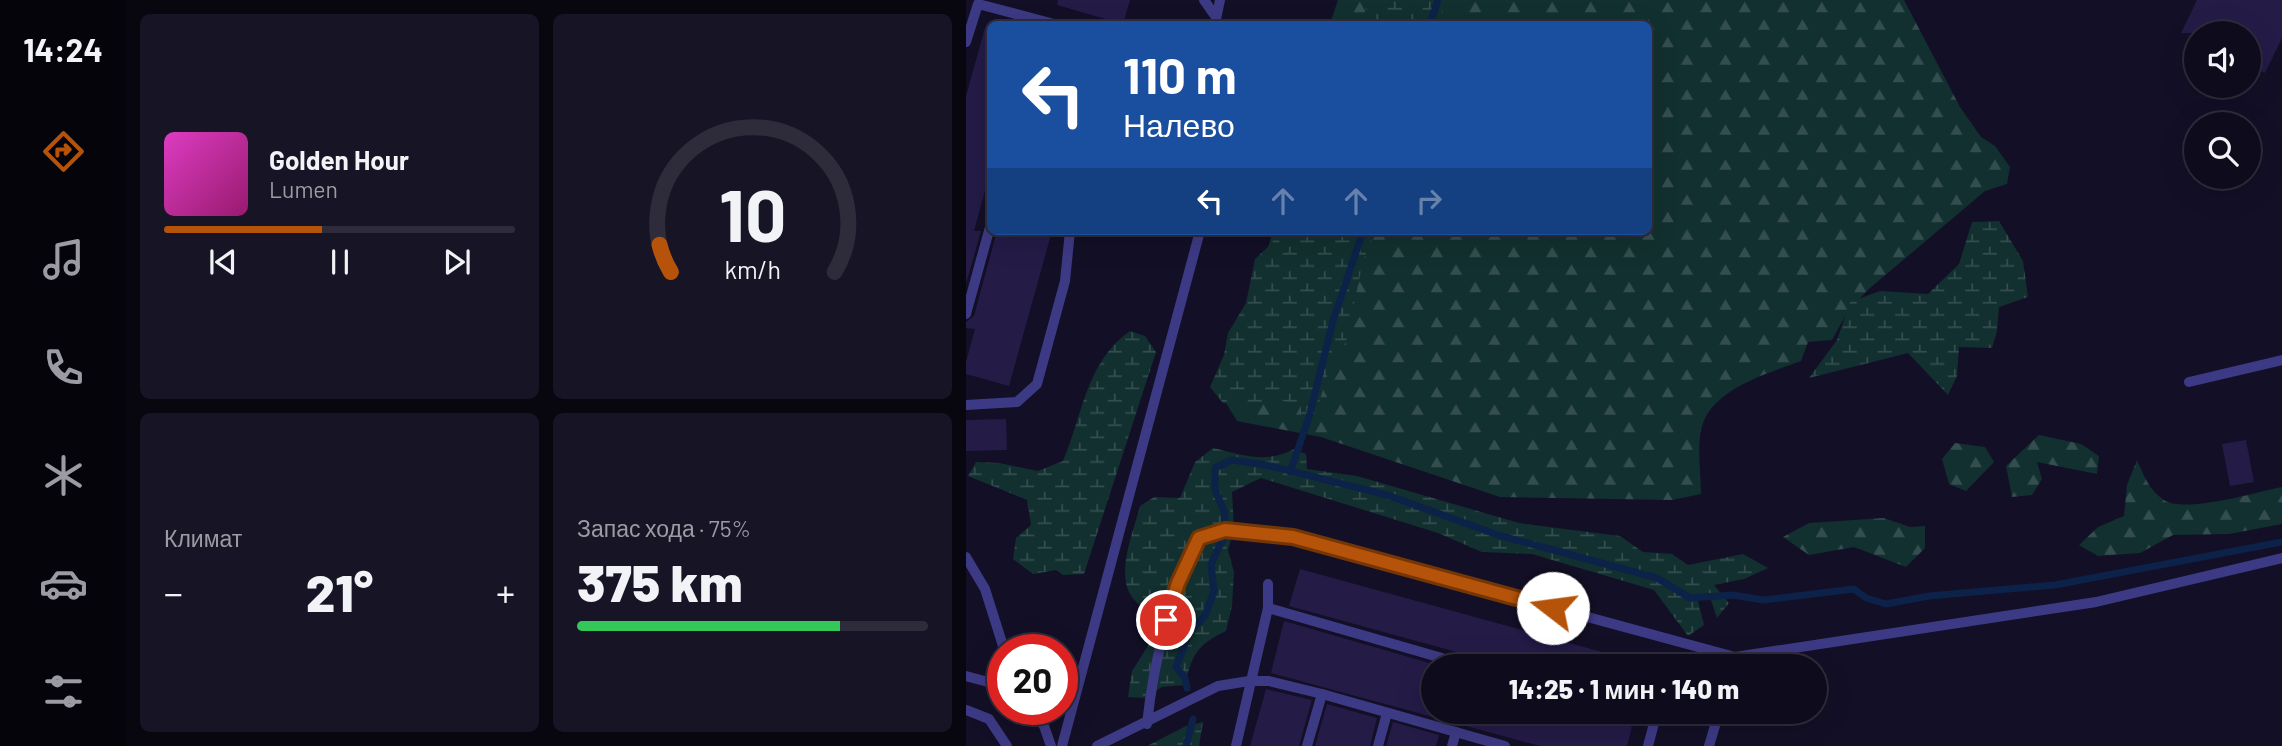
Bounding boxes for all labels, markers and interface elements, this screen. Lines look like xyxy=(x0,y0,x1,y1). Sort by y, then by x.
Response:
map controls xyxy=(2184,21,2261,189)
button: sound xyxy=(2184,21,2261,98)
text: 14:24 xyxy=(23,30,103,68)
text: 110 m xyxy=(1123,45,1237,104)
icon: left xyxy=(1008,49,1099,140)
text: Налево xyxy=(1123,105,1235,143)
button: search xyxy=(2184,112,2261,189)
icon: directions xyxy=(39,127,88,176)
text: Golden Hour xyxy=(269,144,409,175)
text: 10 xyxy=(719,170,786,258)
text: Lumen xyxy=(269,175,338,203)
icon: left xyxy=(1191,182,1229,220)
icon: ahead xyxy=(1264,182,1302,220)
icon: ahead xyxy=(1337,182,1375,220)
icon: right xyxy=(1410,182,1448,220)
icon: music xyxy=(39,235,88,284)
icon: previous xyxy=(204,243,242,281)
icon: pause xyxy=(321,243,359,281)
icon: next xyxy=(438,243,476,281)
text: km/h xyxy=(724,254,781,284)
icon: phone xyxy=(39,343,88,392)
icon: climate xyxy=(39,451,88,500)
text: Запас хода · 75% xyxy=(577,514,751,542)
text: Климат xyxy=(164,524,242,552)
text: 375 km xyxy=(577,550,743,612)
icon: car xyxy=(39,559,88,608)
text: 21° xyxy=(306,560,373,622)
text: − xyxy=(164,569,183,615)
text: + xyxy=(496,569,515,615)
position arrow xyxy=(1516,571,1590,645)
pin xyxy=(1136,590,1196,650)
icon: arrive xyxy=(1147,601,1185,639)
speed limit sign: 20 xyxy=(987,634,1078,725)
icon: filters xyxy=(39,667,88,716)
text: 14:25 · 1 мин · 140 m xyxy=(1509,673,1739,704)

